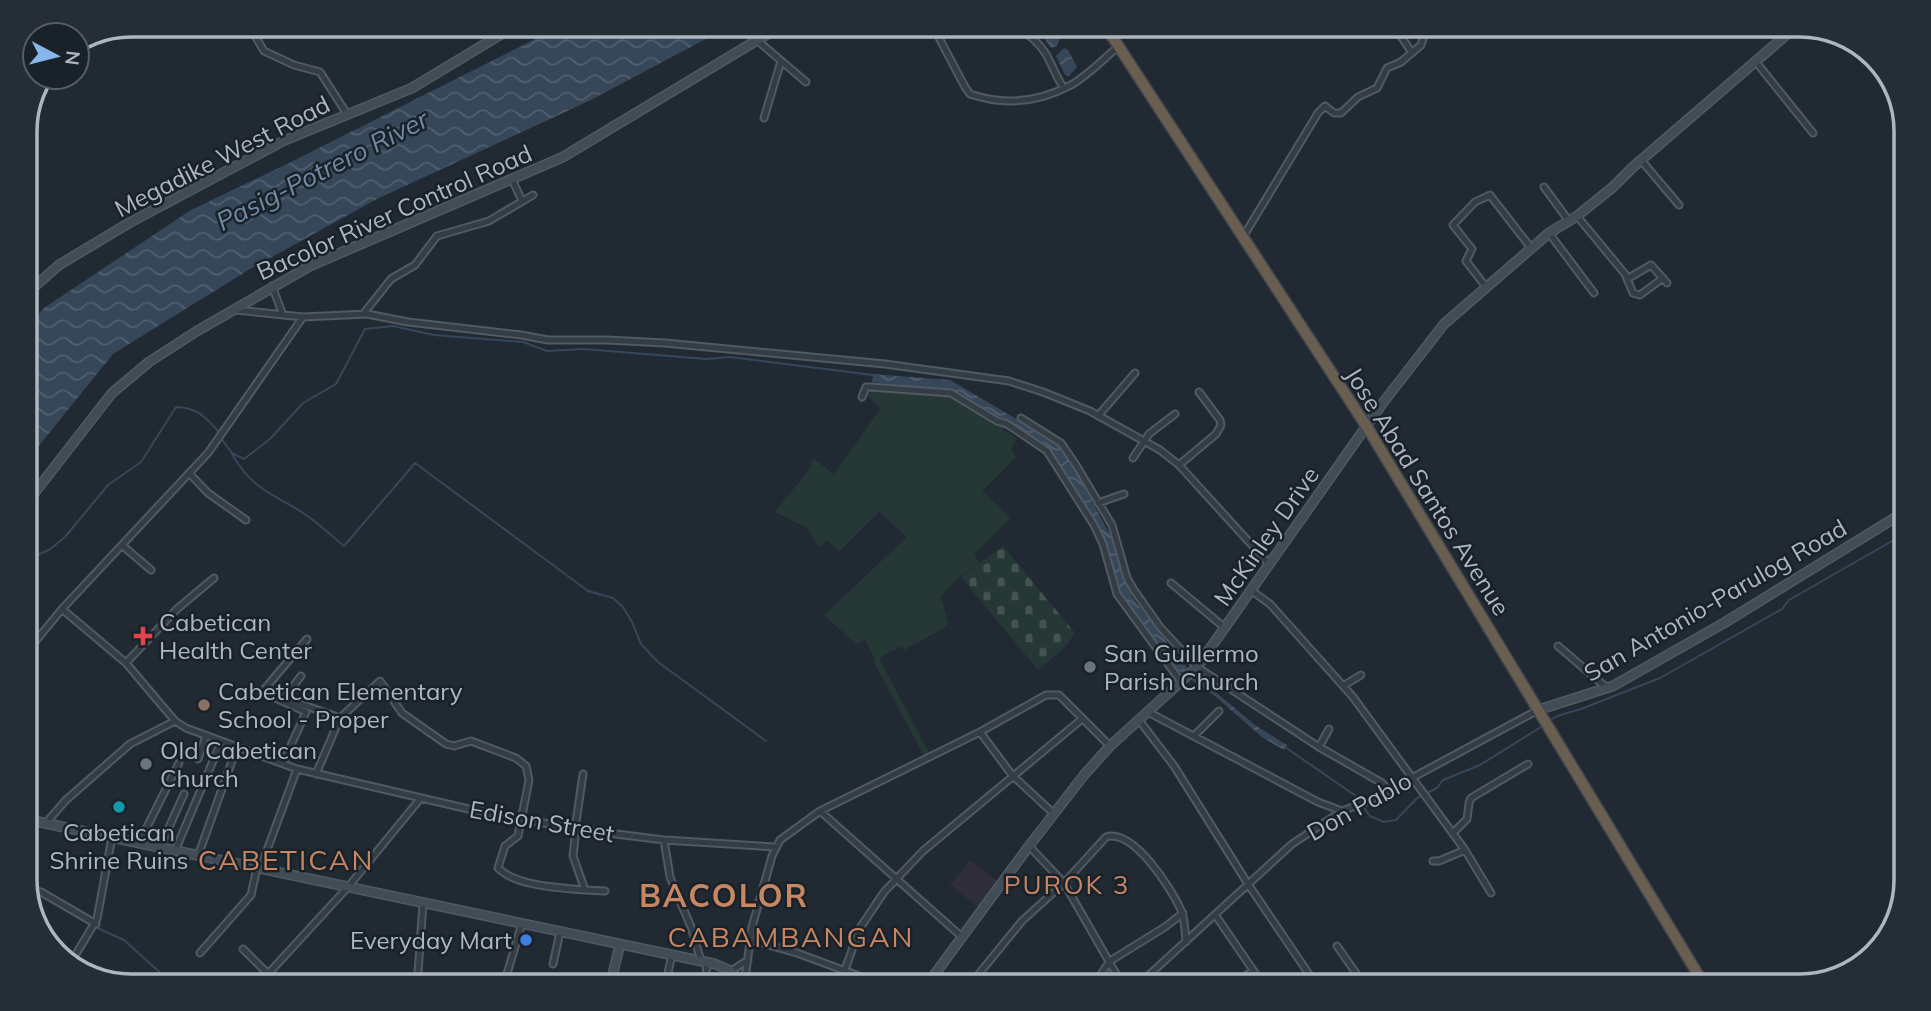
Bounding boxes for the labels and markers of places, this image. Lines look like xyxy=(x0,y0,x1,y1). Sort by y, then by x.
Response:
place label: Cabetican Health Center xyxy=(159,607,312,665)
marker: Cabetican Health Center xyxy=(133,626,153,646)
place label: San Guillermo Parish Church xyxy=(1104,638,1259,696)
marker: San Guillermo Parish Church xyxy=(1082,659,1098,675)
place label: Cabetican Elementary School - Proper xyxy=(218,676,463,734)
marker: Cabetican Elementary School - Proper xyxy=(196,697,212,713)
place label: Old Cabetican Church xyxy=(160,735,317,793)
marker: Old Cabetican Church xyxy=(138,756,154,772)
marker: Cabetican Shrine Ruins xyxy=(111,799,127,815)
place label: Cabetican Shrine Ruins xyxy=(50,817,188,875)
place label: Everyday Mart xyxy=(350,925,512,955)
marker: Everyday Mart xyxy=(518,932,534,948)

